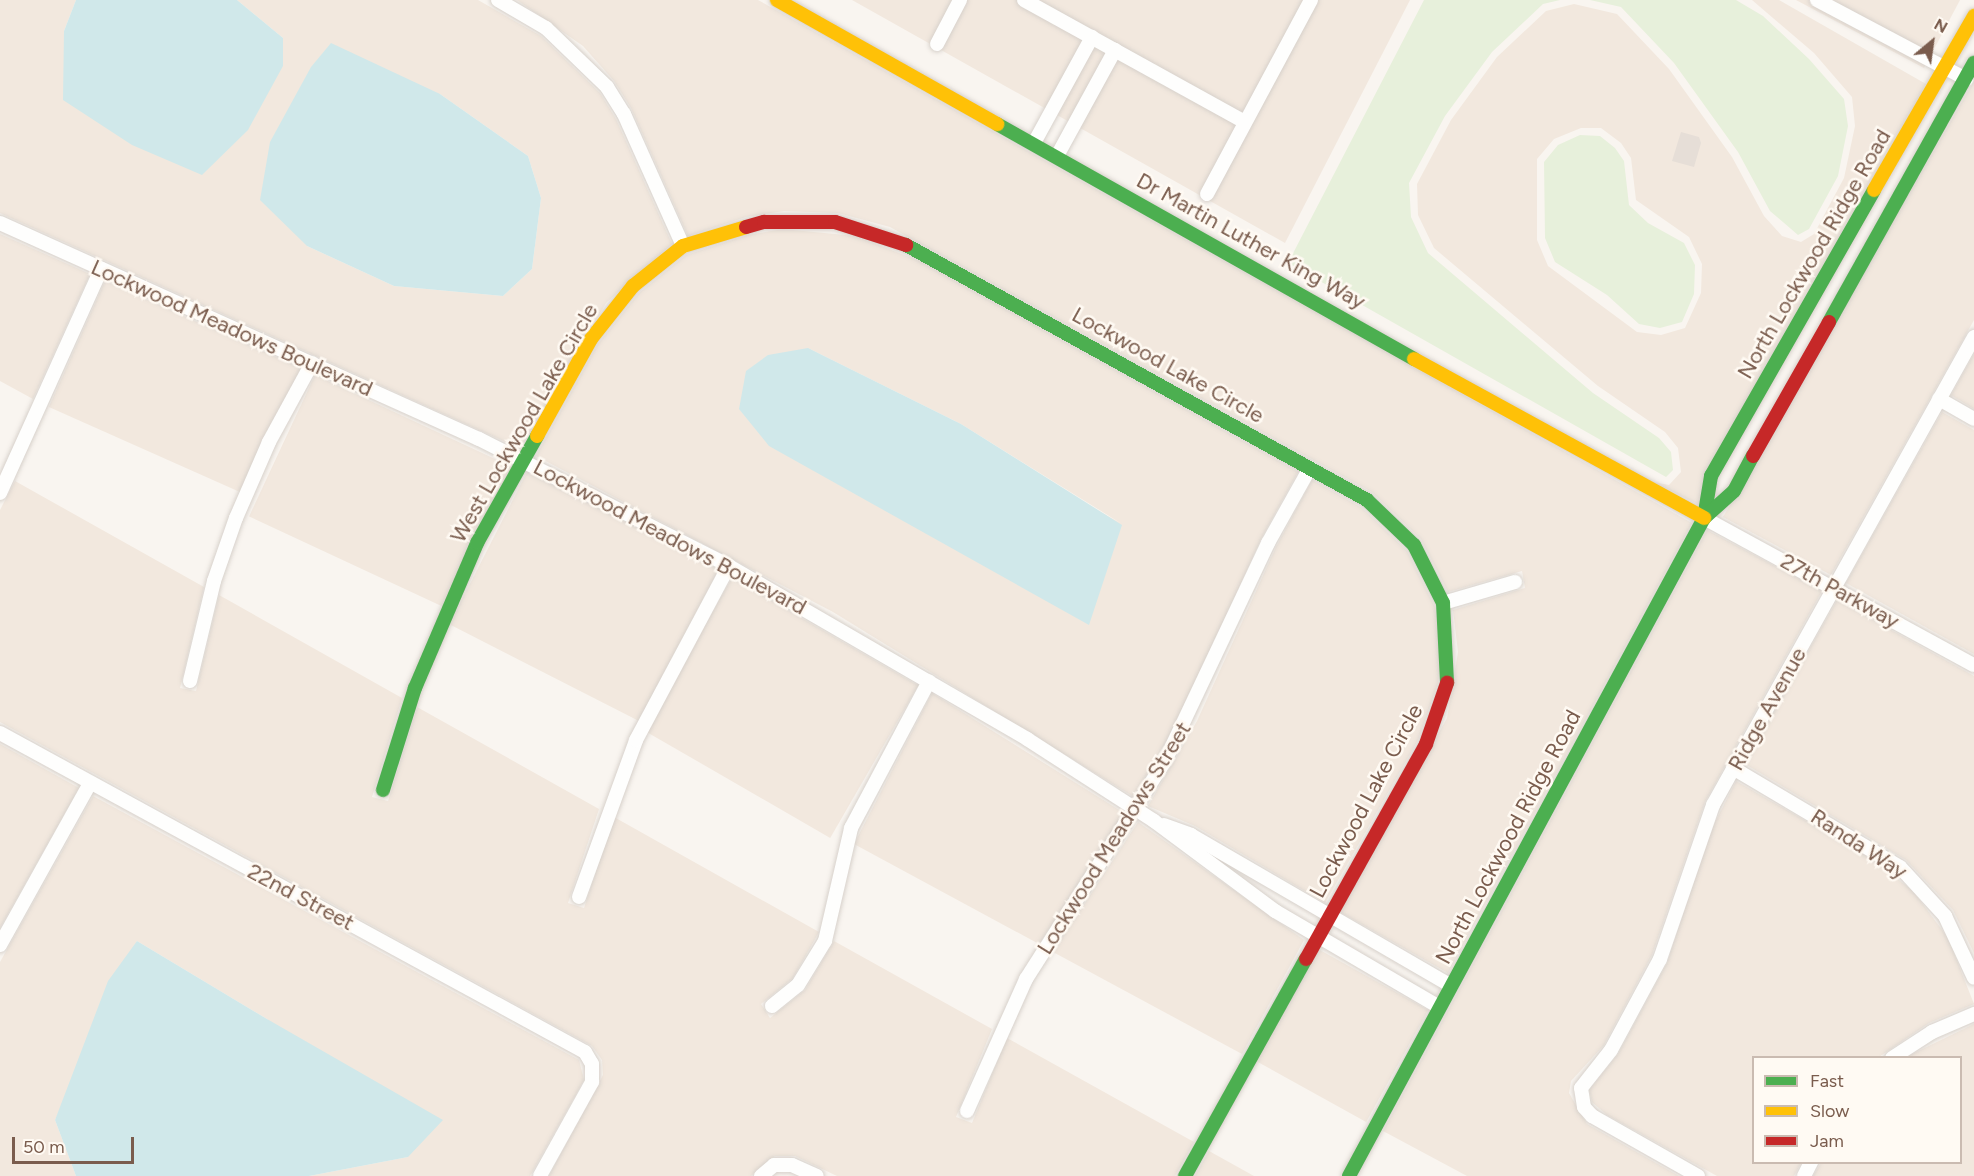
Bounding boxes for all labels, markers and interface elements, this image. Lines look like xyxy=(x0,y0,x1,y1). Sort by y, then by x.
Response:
north arrow xyxy=(1902,12,1962,72)
text: N xyxy=(1931,15,1951,37)
street label: North Lockwood Ridge Road xyxy=(1732,125,1896,383)
street label: Dr Martin Luther King Way xyxy=(1132,167,1370,315)
street label: Lockwood Meadows Boulevard xyxy=(87,254,377,402)
street label: West Lockwood Lake Circle xyxy=(445,299,603,547)
street label: Lockwood Lake Circle xyxy=(1067,301,1269,429)
street label: Lockwood Meadows Boulevard xyxy=(529,454,811,620)
street label: 27th Parkway xyxy=(1776,548,1904,634)
street label: Ridge Avenue xyxy=(1722,643,1812,775)
street label: Lockwood Lake Circle xyxy=(1304,700,1428,902)
street label: North Lockwood Ridge Road xyxy=(1430,706,1586,968)
street label: Lockwood Meadows Street xyxy=(1031,717,1197,959)
street label: Randa Way xyxy=(1806,803,1912,885)
street label: 22nd Street xyxy=(243,858,359,936)
legend xyxy=(1752,1056,1962,1164)
text: Fast xyxy=(1810,1070,1844,1092)
text: Slow xyxy=(1810,1100,1849,1122)
scale bar xyxy=(15,1125,136,1163)
text: Jam xyxy=(1810,1130,1844,1152)
text: 50 m xyxy=(23,1136,65,1158)

